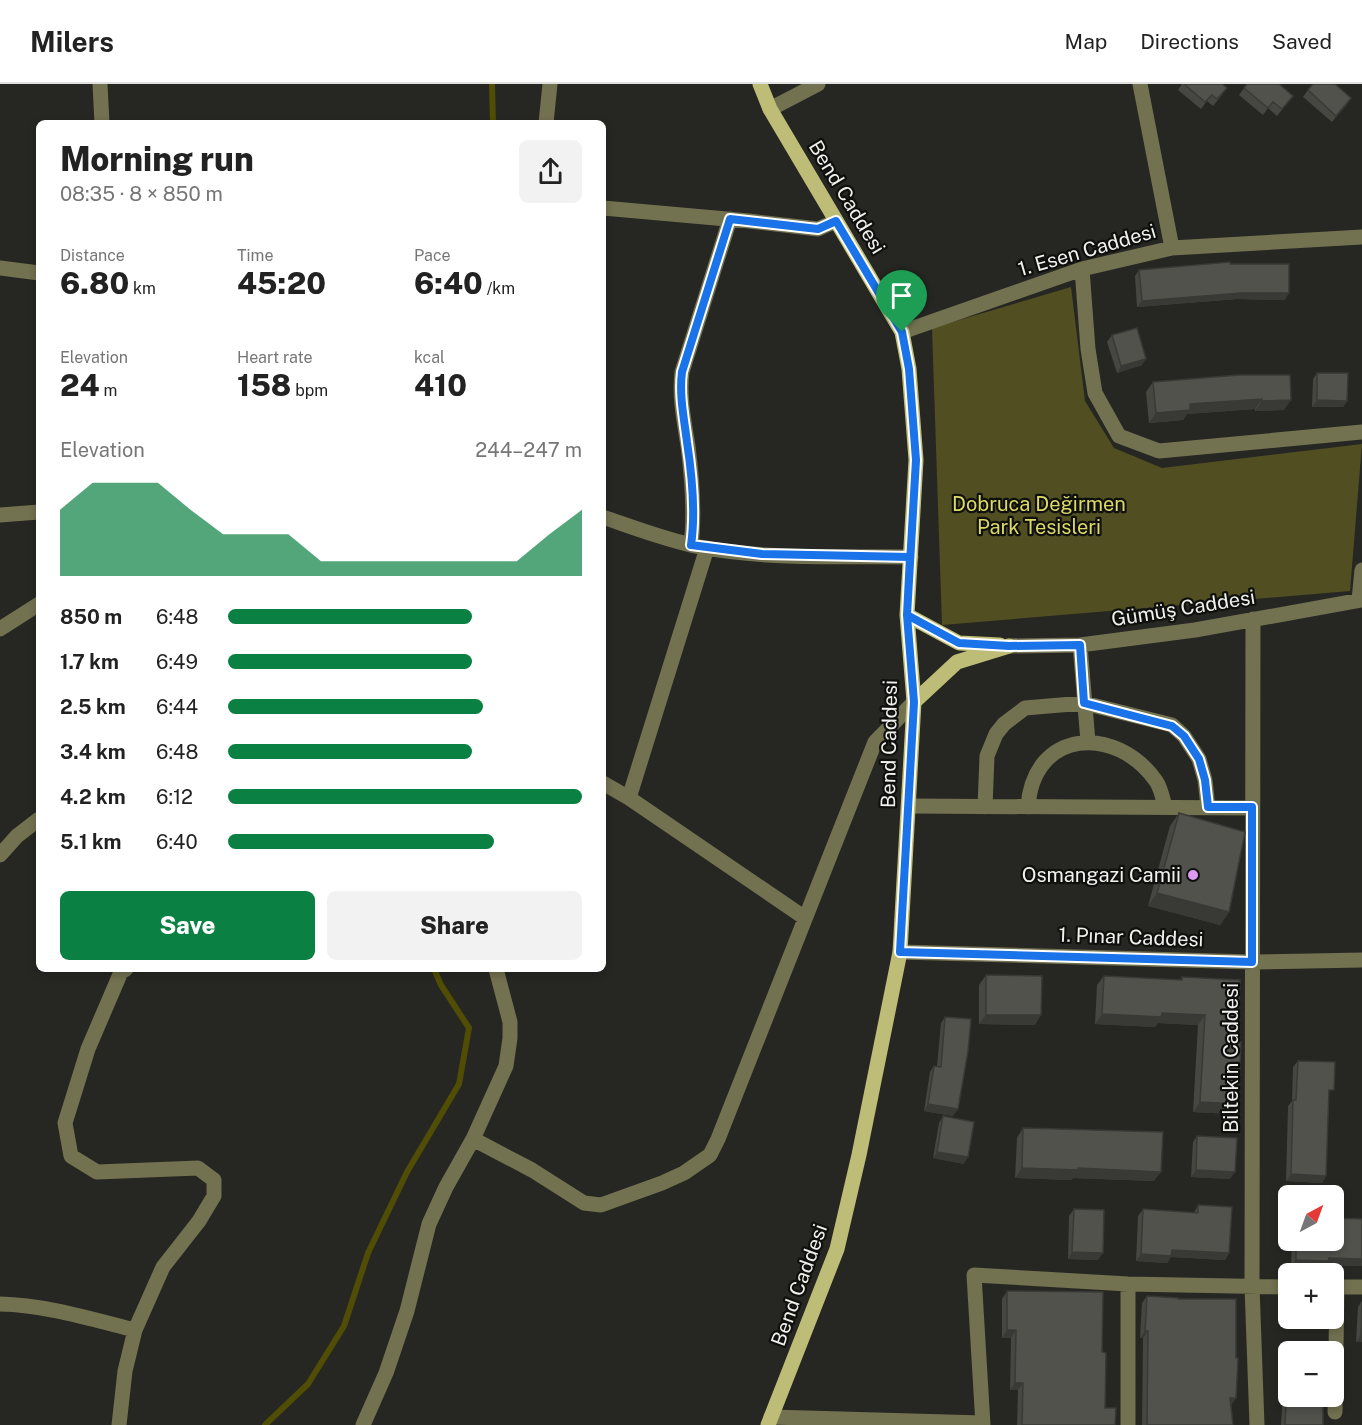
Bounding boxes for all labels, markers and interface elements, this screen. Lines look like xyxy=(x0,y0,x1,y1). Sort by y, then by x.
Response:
text: Milers xyxy=(30,25,114,58)
text: Map xyxy=(1065,29,1107,54)
text: Directions xyxy=(1140,29,1239,54)
text: Saved xyxy=(1272,29,1332,54)
street label: Bend Caddesi xyxy=(804,136,890,258)
text: Morning run xyxy=(60,140,254,178)
button: share xyxy=(519,140,582,203)
text: 08:35 · 8 × 850 m xyxy=(60,182,223,206)
street label: 1. Esen Caddesi xyxy=(1015,219,1159,281)
text: Distance xyxy=(60,246,125,265)
text: Time xyxy=(237,246,273,265)
text: Pace xyxy=(414,246,451,265)
text: 6.80 xyxy=(60,265,129,301)
text: 45:20 xyxy=(237,265,326,301)
text: 6:40 xyxy=(414,265,483,301)
pin xyxy=(876,270,927,332)
text: km xyxy=(129,279,156,298)
text: /km xyxy=(483,279,515,298)
icon: arrive xyxy=(885,279,918,312)
text: Elevation xyxy=(60,348,128,367)
text: Heart rate xyxy=(237,348,313,367)
text: kcal xyxy=(414,348,445,367)
text: 24 xyxy=(60,367,100,403)
text: 158 xyxy=(237,367,291,403)
text: 410 xyxy=(414,367,467,403)
text: m xyxy=(100,381,117,400)
text: bpm xyxy=(291,381,328,400)
text: Elevation xyxy=(60,438,145,462)
text: 244–247 m xyxy=(475,438,582,462)
park label: Dobruca Değirmen Park Tesisleri xyxy=(952,492,1126,539)
street label: Gümüş Caddesi xyxy=(1109,585,1257,631)
text: 850 m xyxy=(60,605,122,629)
text: 6:48 xyxy=(156,605,198,629)
text: 1.7 km xyxy=(60,650,119,674)
text: 6:49 xyxy=(156,650,198,674)
street label: Bend Caddesi xyxy=(876,680,902,808)
text: 2.5 km xyxy=(60,695,126,719)
text: 6:44 xyxy=(156,695,198,719)
text: 3.4 km xyxy=(60,740,126,764)
text: 6:48 xyxy=(156,740,198,764)
text: 4.2 km xyxy=(60,785,126,809)
text: 6:12 xyxy=(156,785,193,809)
text: 5.1 km xyxy=(60,830,121,854)
text: 6:40 xyxy=(156,830,198,854)
place label: Osmangazi Camii xyxy=(1022,863,1181,887)
marker: Osmangazi Camii xyxy=(1186,868,1200,882)
button: Save xyxy=(60,891,315,960)
button: Share xyxy=(327,891,582,960)
street label: 1. Pınar Caddesi xyxy=(1058,922,1204,952)
street label: Biltekin Caddesi xyxy=(1219,983,1243,1133)
north arrow xyxy=(1278,1185,1344,1251)
map controls xyxy=(1278,1185,1344,1407)
street label: Bend Caddesi xyxy=(766,1221,832,1349)
button: + xyxy=(1278,1263,1344,1329)
button: − xyxy=(1278,1341,1344,1407)

